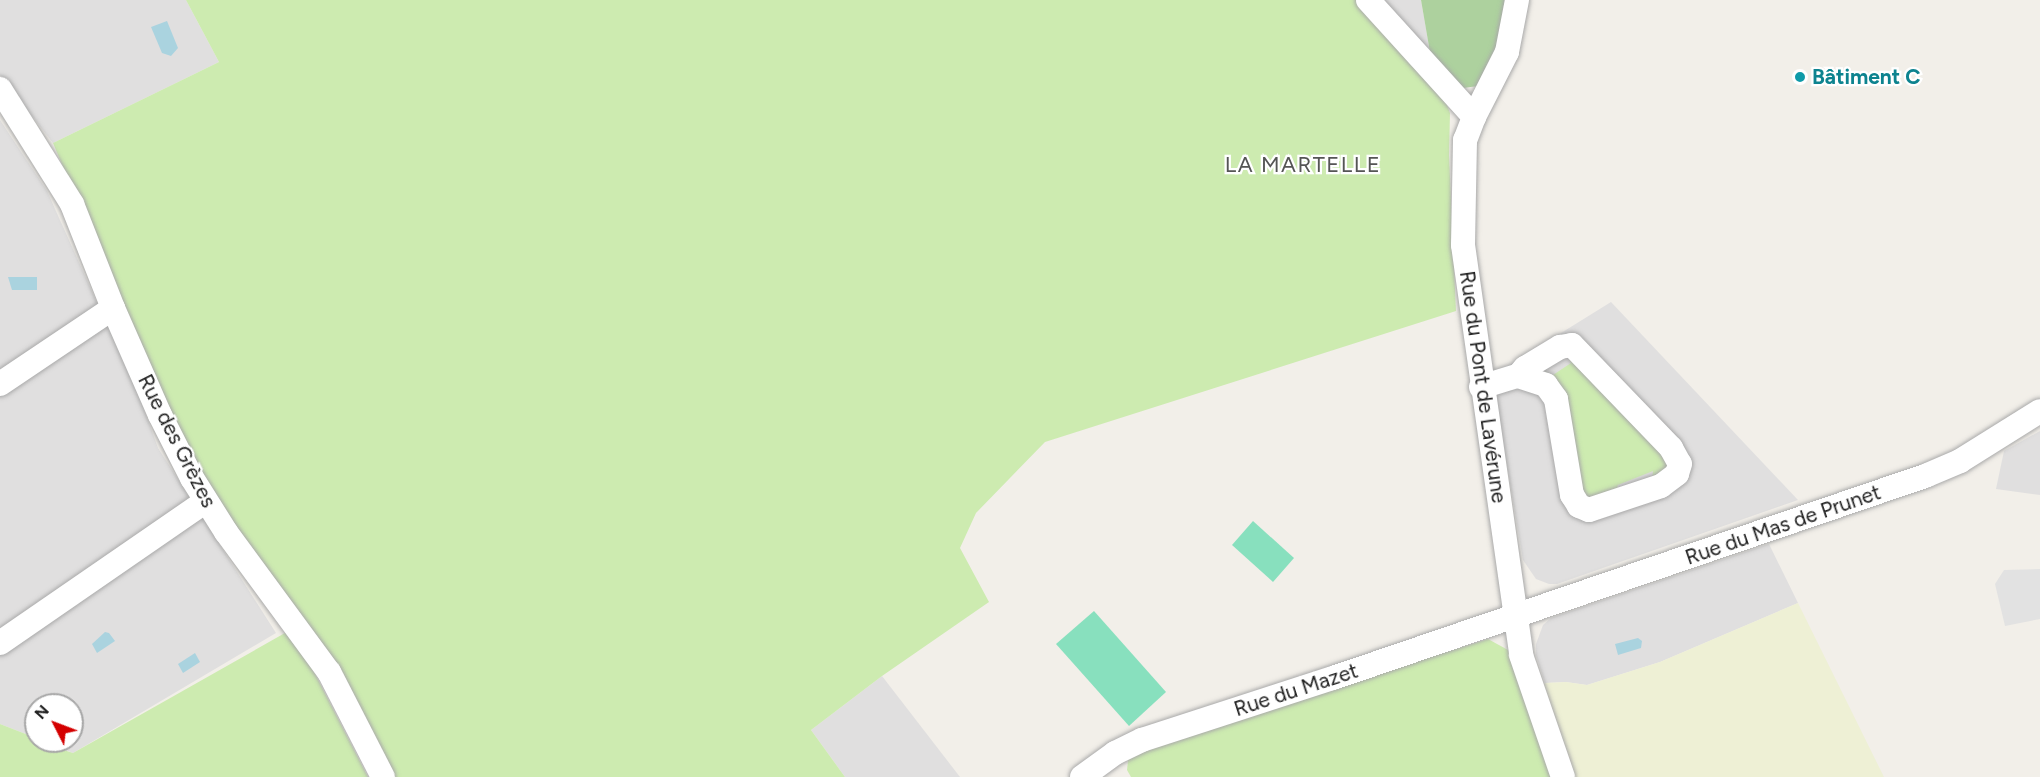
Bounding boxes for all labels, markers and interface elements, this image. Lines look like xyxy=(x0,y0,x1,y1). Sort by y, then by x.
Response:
place label: Bâtiment C xyxy=(1812,64,1920,90)
marker: Bâtiment C xyxy=(1793,70,1807,84)
district label: LA MARTELLE xyxy=(1225,152,1381,178)
street label: Rue du Pont de Lavérune xyxy=(1454,269,1512,505)
street label: Rue des Grèzes xyxy=(133,370,221,512)
street label: Rue du Mas de Prunet xyxy=(1682,480,1884,570)
street label: Rue du Mazet xyxy=(1231,658,1361,722)
north arrow xyxy=(24,693,84,753)
text: N xyxy=(31,701,53,723)

